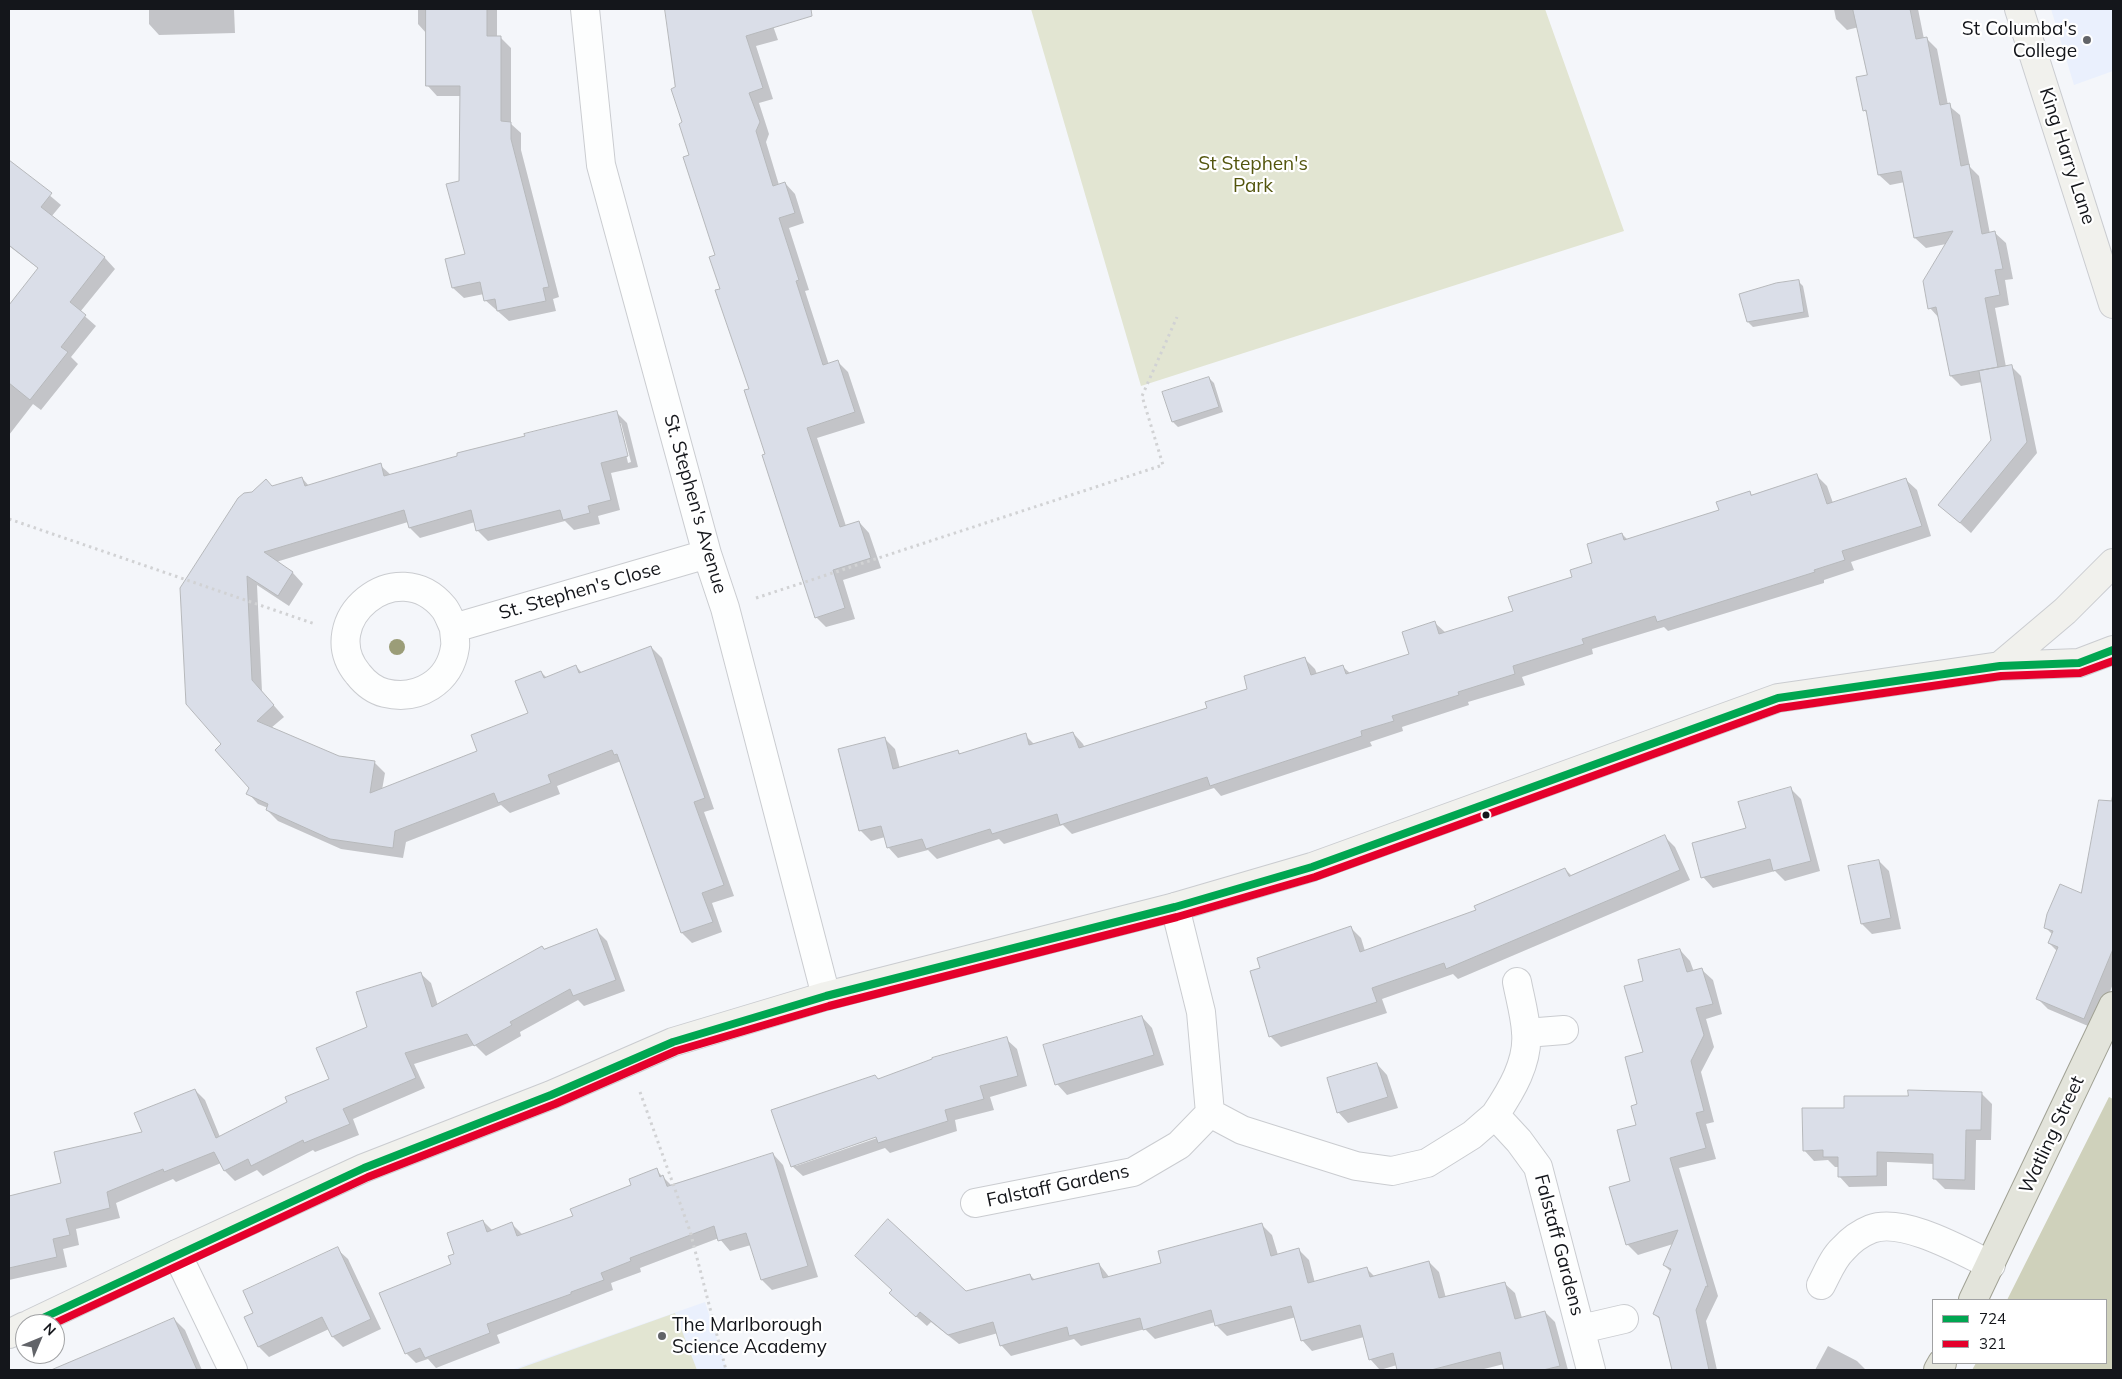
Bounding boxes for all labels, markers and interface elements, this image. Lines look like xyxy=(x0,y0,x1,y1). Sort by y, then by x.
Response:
place label: St Columba's College xyxy=(1962,18,2077,62)
marker: St Columba's College xyxy=(2081,34,2093,46)
street label: King Harry Lane xyxy=(2034,85,2100,227)
park label: St Stephen's Park xyxy=(1198,153,1308,197)
street label: St. Stephen's Avenue xyxy=(658,412,732,596)
street label: St. Stephen's Close xyxy=(496,557,664,625)
unlabelled marker xyxy=(1481,810,1491,820)
street label: Watling Street xyxy=(2015,1073,2089,1197)
street label: Falstaff Gardens xyxy=(984,1160,1132,1212)
street label: Falstaff Gardens xyxy=(1529,1172,1589,1318)
legend xyxy=(1932,1299,2107,1364)
text: 724 xyxy=(1979,1309,2006,1328)
north arrow xyxy=(15,1314,65,1364)
place label: The Marlborough Science Academy xyxy=(672,1314,827,1358)
text: N xyxy=(40,1319,60,1339)
marker: The Marlborough Science Academy xyxy=(656,1330,668,1342)
text: 321 xyxy=(1979,1334,2006,1353)

